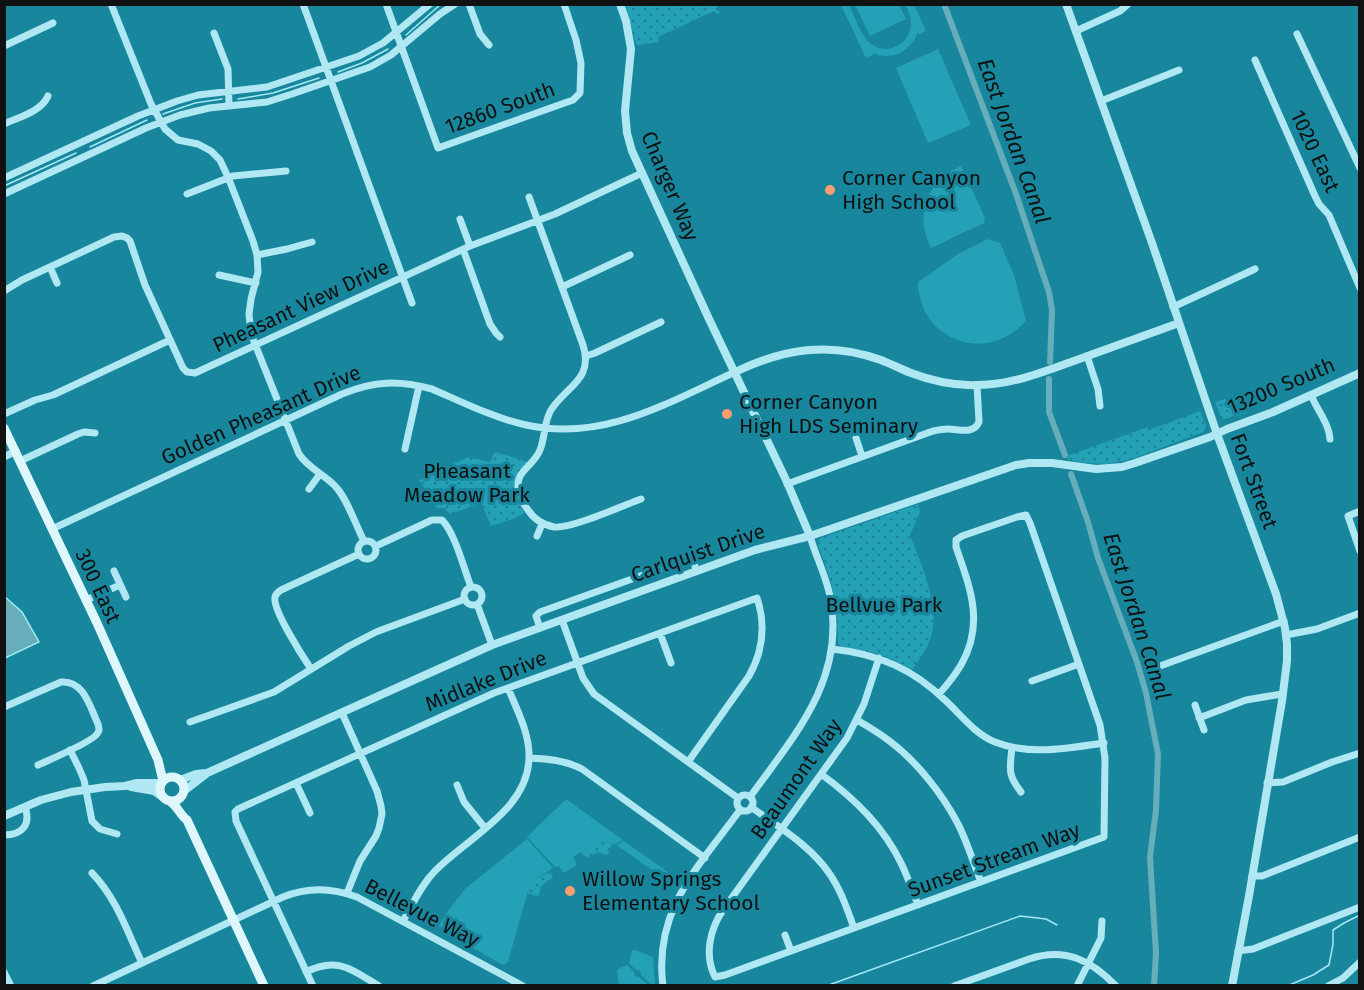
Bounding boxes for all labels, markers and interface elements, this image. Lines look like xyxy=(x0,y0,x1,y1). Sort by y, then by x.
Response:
water label: East Jordan Canal xyxy=(972,55,1056,227)
street label: 12860 South xyxy=(441,76,559,140)
street label: 1020 East xyxy=(1285,106,1346,197)
street label: Charger Way xyxy=(635,127,705,246)
place label: Corner Canyon High School xyxy=(842,165,981,215)
marker: Corner Canyon High School xyxy=(823,183,837,197)
street label: Pheasant View Drive xyxy=(209,254,393,358)
street label: 13200 South xyxy=(1223,352,1339,420)
street label: Golden Pheasant Drive xyxy=(157,359,365,471)
place label: Corner Canyon High LDS Seminary xyxy=(739,389,919,439)
marker: Corner Canyon High LDS Seminary xyxy=(720,407,734,421)
street label: Fort Street xyxy=(1225,430,1283,533)
park label: Pheasant Meadow Park xyxy=(404,458,530,508)
street label: Carlquist Drive xyxy=(628,518,768,588)
water label: East Jordan Canal xyxy=(1097,529,1177,703)
street label: 300 East xyxy=(70,545,127,628)
park label: Bellvue Park xyxy=(825,592,943,618)
street label: Midlake Drive xyxy=(421,645,551,717)
street label: Beaumont Way xyxy=(745,713,848,844)
street label: Sunset Stream Way xyxy=(904,817,1084,903)
place label: Willow Springs Elementary School xyxy=(582,866,760,916)
street label: Bellevue Way xyxy=(360,873,484,953)
marker: Willow Springs Elementary School xyxy=(563,884,577,898)

